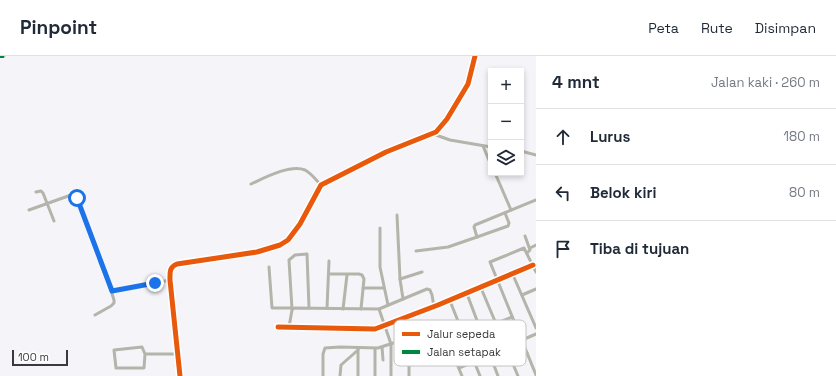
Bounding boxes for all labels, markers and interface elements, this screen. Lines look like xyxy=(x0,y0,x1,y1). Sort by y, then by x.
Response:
text: Pinpoint xyxy=(20,15,97,40)
text: Peta xyxy=(648,19,679,37)
text: Rute xyxy=(701,19,733,37)
text: Disimpan xyxy=(755,19,816,37)
map controls xyxy=(488,68,524,176)
button: + xyxy=(488,68,524,104)
text: 4 mnt xyxy=(552,71,600,93)
text: Jalan kaki · 260 m xyxy=(711,74,820,91)
button: − xyxy=(488,104,524,140)
icon: ahead xyxy=(552,126,574,148)
text: Lurus xyxy=(590,127,630,146)
text: 180 m xyxy=(784,128,820,145)
button: layers xyxy=(488,140,524,176)
icon: left xyxy=(552,182,574,204)
text: Belok kiri xyxy=(590,183,656,202)
text: 80 m xyxy=(789,184,820,201)
route start xyxy=(68,189,86,207)
icon: arrive xyxy=(552,238,574,260)
text: Tiba di tujuan xyxy=(590,239,689,258)
route end xyxy=(146,274,164,292)
legend xyxy=(394,320,526,366)
text: Jalur sepeda xyxy=(427,327,496,341)
text: Jalan setapak xyxy=(427,345,501,359)
scale bar xyxy=(12,348,68,367)
text: 100 m xyxy=(18,350,49,364)

